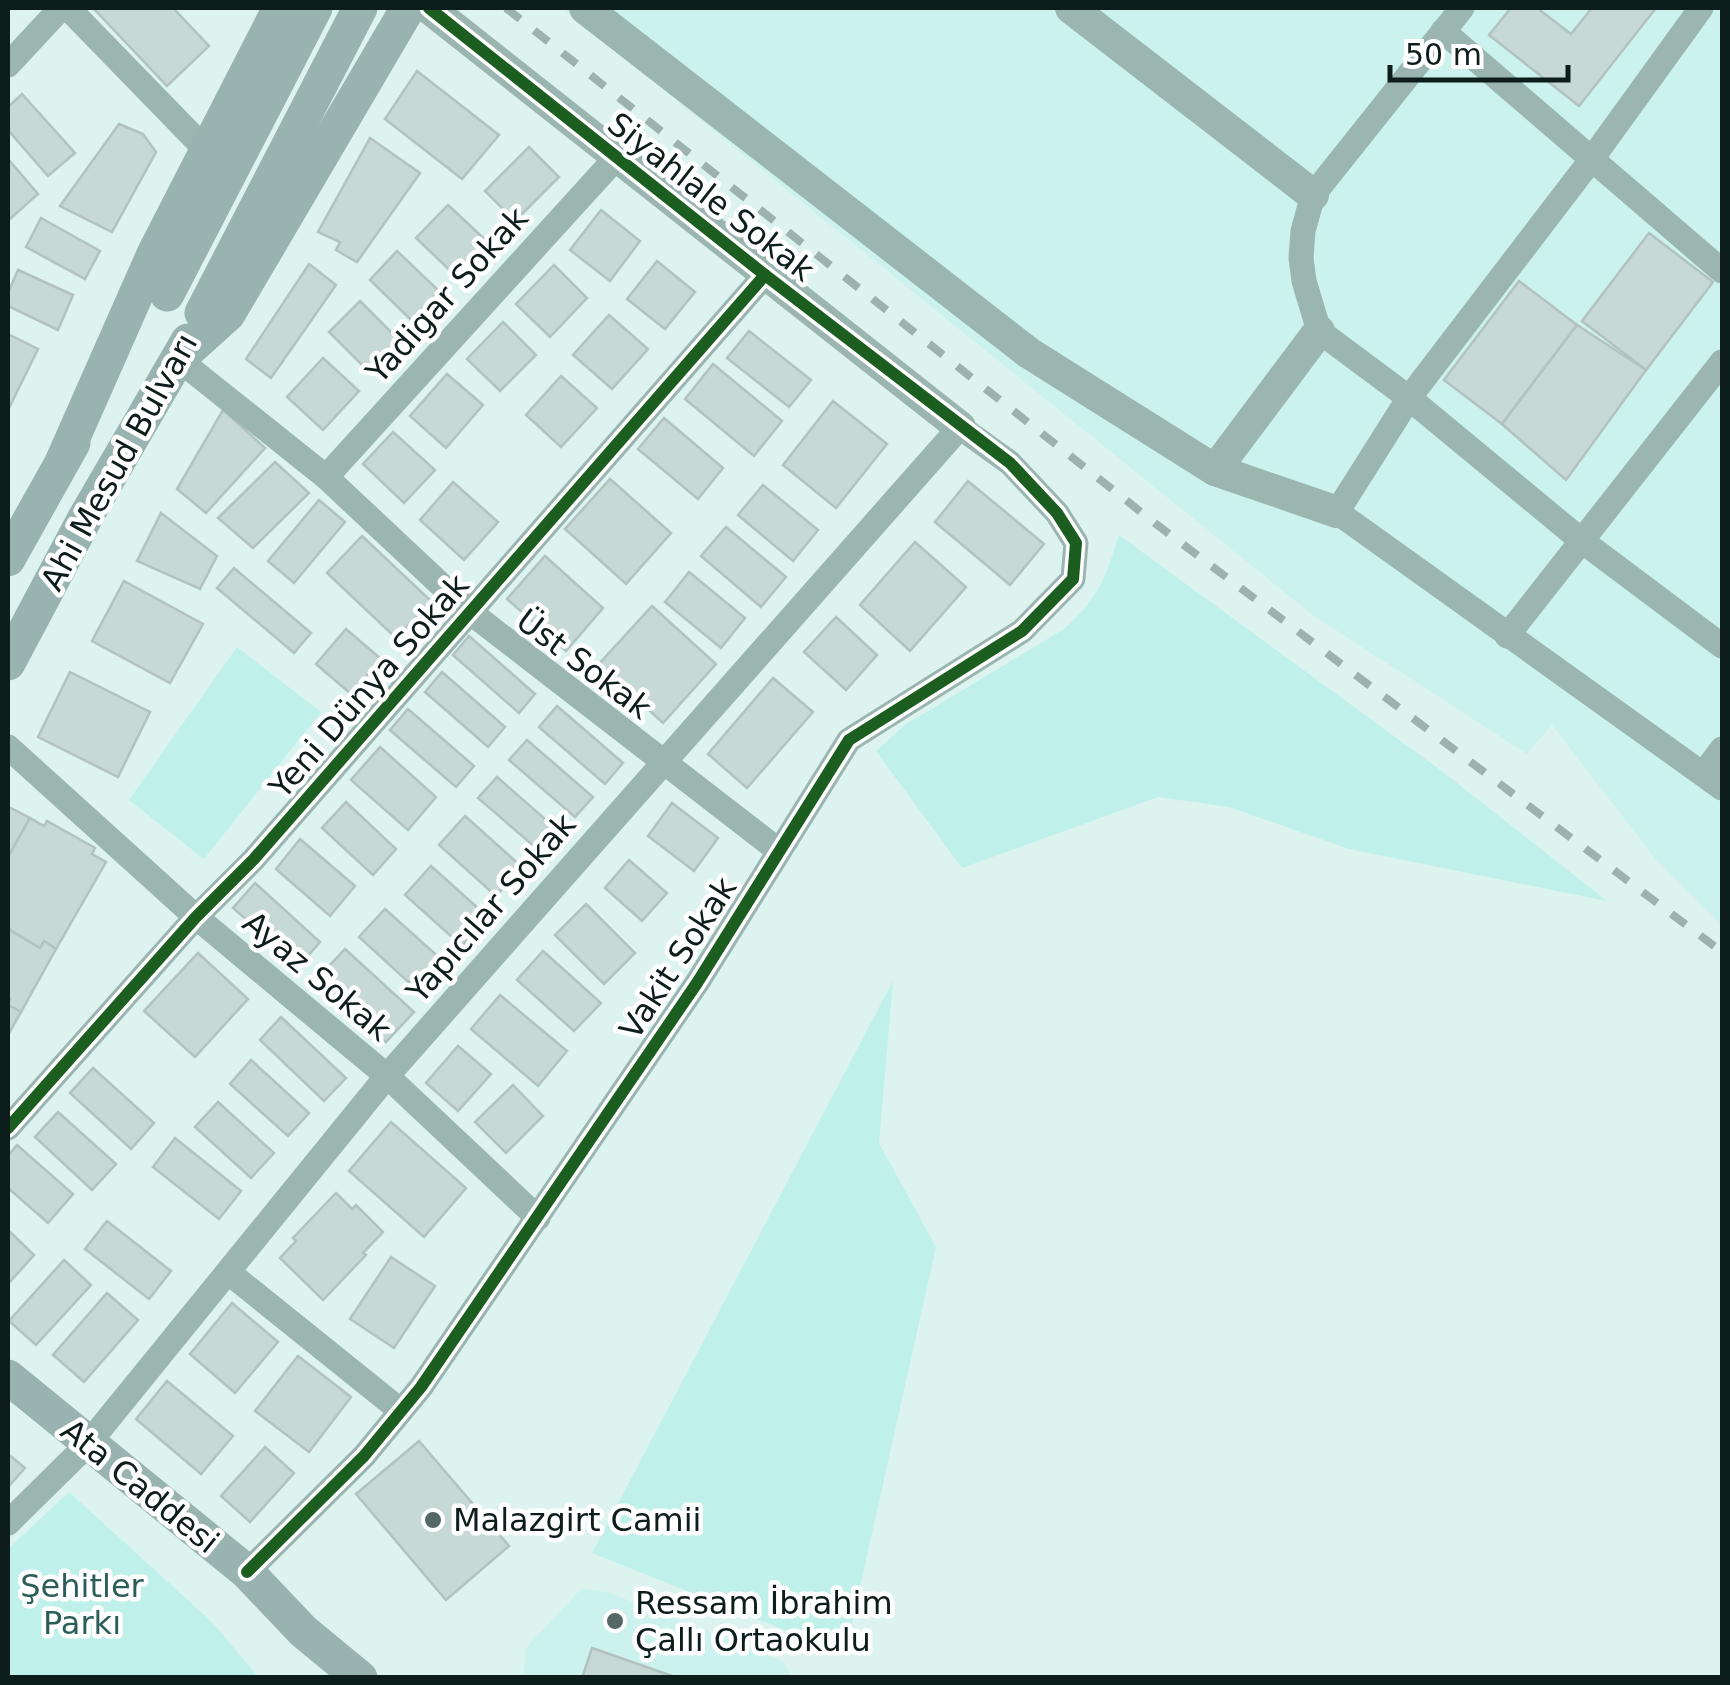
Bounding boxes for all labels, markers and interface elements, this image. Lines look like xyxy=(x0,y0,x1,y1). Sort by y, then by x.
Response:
scale bar xyxy=(1390,20,1568,82)
text: 50 m xyxy=(1405,37,1482,72)
street label: Siyahlale Sokak xyxy=(600,105,822,290)
street label: Yadigar Sokak xyxy=(358,199,536,391)
street label: Ahi Mesud Bulvarı xyxy=(33,327,205,597)
street label: Yeni Dünya Sokak xyxy=(261,566,477,806)
street label: Üst Sokak xyxy=(509,601,659,727)
street label: Yapıcılar Sokak xyxy=(398,805,584,1011)
street label: Vakit Sokak xyxy=(612,870,745,1046)
street label: Ayaz Sokak xyxy=(235,903,399,1049)
street label: Ata Caddesi xyxy=(54,1411,226,1561)
place label: Malazgirt Camii xyxy=(453,1501,702,1539)
marker: Malazgirt Camii xyxy=(422,1509,444,1531)
park label: Şehitler Parkı xyxy=(20,1567,145,1642)
place label: Ressam İbrahim Çallı Ortaokulu xyxy=(635,1584,893,1659)
marker: Ressam İbrahim Çallı Ortaokulu xyxy=(604,1610,626,1632)

